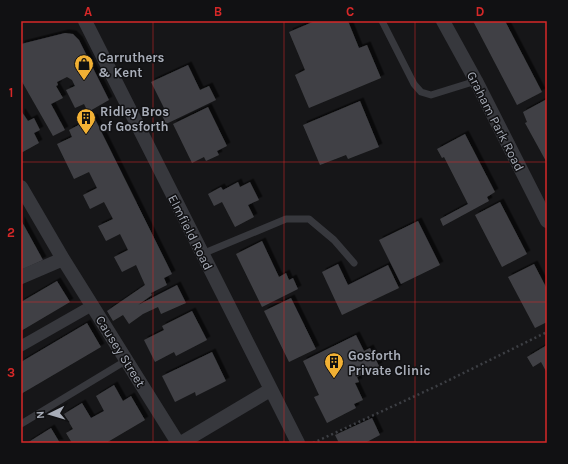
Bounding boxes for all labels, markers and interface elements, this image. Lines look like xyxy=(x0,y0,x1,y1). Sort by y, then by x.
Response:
text: A xyxy=(84,4,92,19)
text: B xyxy=(214,4,222,19)
text: C xyxy=(346,4,354,19)
text: D xyxy=(476,4,485,19)
place label: Carruthers & Kent xyxy=(98,50,164,80)
shop icon: Carruthers & Kent xyxy=(73,53,95,81)
street label: Graham Park Road xyxy=(464,69,527,174)
text: 1 xyxy=(9,85,13,100)
place label: Ridley Bros of Gosforth xyxy=(100,104,169,134)
building icon: Ridley Bros of Gosforth xyxy=(75,107,97,135)
street label: Elmfield Road xyxy=(165,192,216,272)
text: 2 xyxy=(7,225,15,240)
street label: Causey Street xyxy=(93,313,149,390)
place label: Gosforth Private Clinic xyxy=(348,348,430,378)
building icon: Gosforth Private Clinic xyxy=(323,351,345,379)
text: 3 xyxy=(7,365,15,380)
north arrow xyxy=(30,394,70,434)
text: N xyxy=(34,410,47,419)

